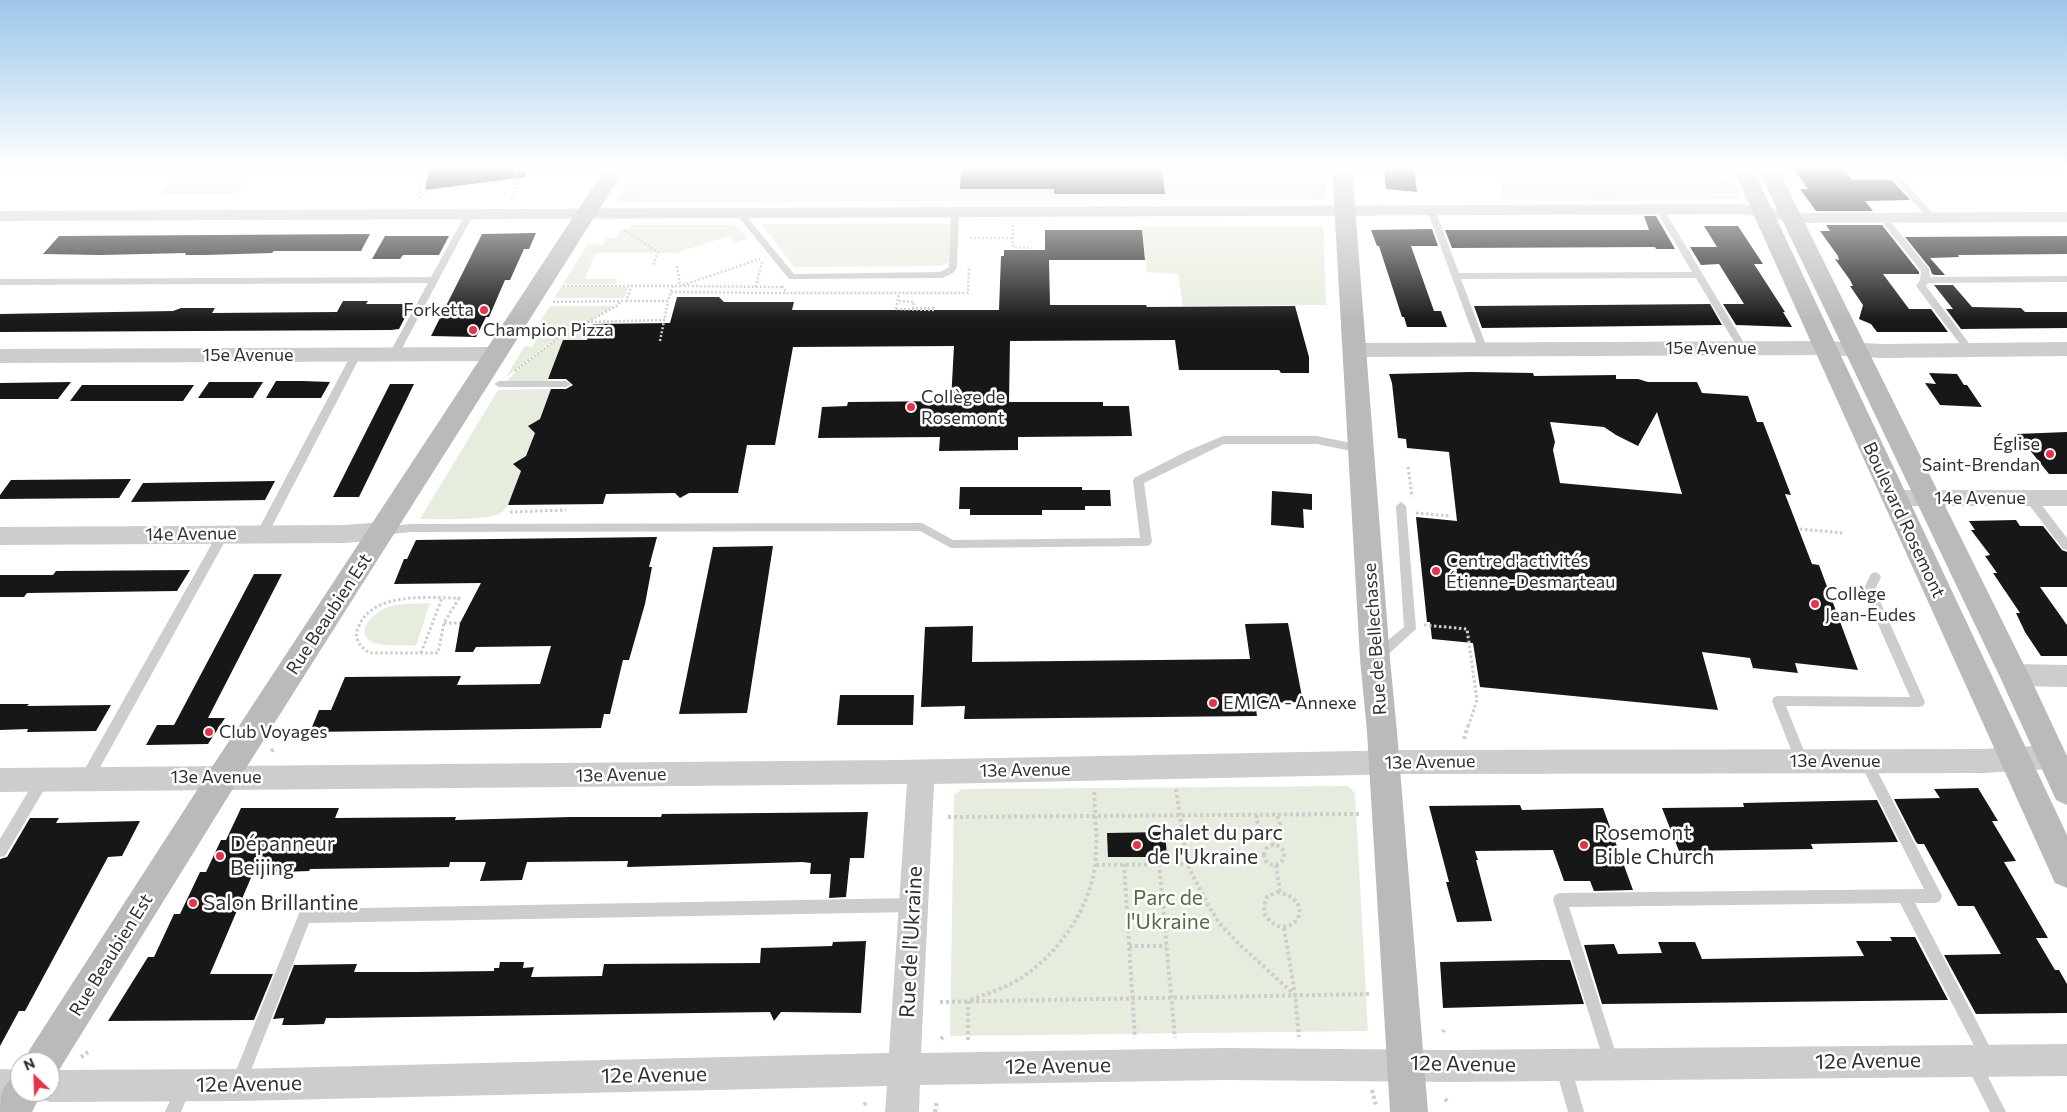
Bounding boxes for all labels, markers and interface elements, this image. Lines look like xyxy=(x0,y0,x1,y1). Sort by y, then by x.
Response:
place label: Forketta xyxy=(403,299,474,321)
marker: Forketta xyxy=(478,304,490,316)
place label: Champion Pizza xyxy=(483,319,614,341)
marker: Champion Pizza xyxy=(467,324,479,336)
street label: 15e Avenue xyxy=(1666,337,1756,359)
street label: 15e Avenue xyxy=(203,344,293,366)
place label: Collège de Rosemont xyxy=(921,386,1005,428)
marker: Collège de Rosemont xyxy=(905,401,917,413)
place label: Église Saint-Brendan xyxy=(1922,433,2040,476)
street label: Boulevard Rosemont xyxy=(1858,439,1950,601)
marker: Église Saint-Brendan xyxy=(2044,448,2056,460)
street label: 14e Avenue xyxy=(1934,487,2026,509)
street label: 14e Avenue xyxy=(145,522,237,546)
street label: Rue Beaubien Est xyxy=(282,549,376,679)
place label: Centre d'activités Étienne-Desmarteau xyxy=(1446,550,1615,592)
street label: Rue de Bellechasse xyxy=(1359,562,1391,716)
marker: Centre d'activités Étienne-Desmarteau xyxy=(1430,565,1442,577)
place label: Collège Jean-Eudes xyxy=(1825,583,1916,626)
marker: Collège Jean-Eudes xyxy=(1809,598,1821,610)
place label: EMICA - Annexe xyxy=(1223,692,1356,714)
marker: EMICA - Annexe xyxy=(1207,697,1219,709)
place label: Club Voyages xyxy=(219,721,327,743)
marker: Club Voyages xyxy=(203,726,215,738)
street label: 13e Avenue xyxy=(1384,750,1476,774)
street label: 13e Avenue xyxy=(1790,750,1880,772)
street label: 13e Avenue xyxy=(979,758,1071,782)
street label: 13e Avenue xyxy=(575,763,667,787)
street label: 13e Avenue xyxy=(171,766,261,788)
place label: Chalet du parc de l'Ukraine xyxy=(1147,820,1283,870)
place label: Rosemont Bible Church xyxy=(1594,820,1714,870)
place label: Dépanneur Beijing xyxy=(230,831,335,881)
marker: Chalet du parc de l'Ukraine xyxy=(1131,839,1143,851)
marker: Rosemont Bible Church xyxy=(1578,839,1590,851)
marker: Dépanneur Beijing xyxy=(214,850,226,862)
street label: Rue de l'Ukraine xyxy=(894,865,928,1019)
park label: Parc de l'Ukraine xyxy=(1126,885,1210,935)
street label: Rue Beaubien Est xyxy=(65,890,157,1020)
place label: Salon Brillantine xyxy=(203,890,358,916)
marker: Salon Brillantine xyxy=(187,897,199,909)
street label: 12e Avenue xyxy=(1815,1047,1921,1075)
street label: 12e Avenue xyxy=(1410,1050,1516,1078)
north arrow xyxy=(10,1052,60,1102)
street label: 12e Avenue xyxy=(1005,1052,1111,1080)
text: N xyxy=(21,1054,37,1074)
street label: 12e Avenue xyxy=(601,1061,707,1089)
street label: 12e Avenue xyxy=(196,1070,302,1098)

